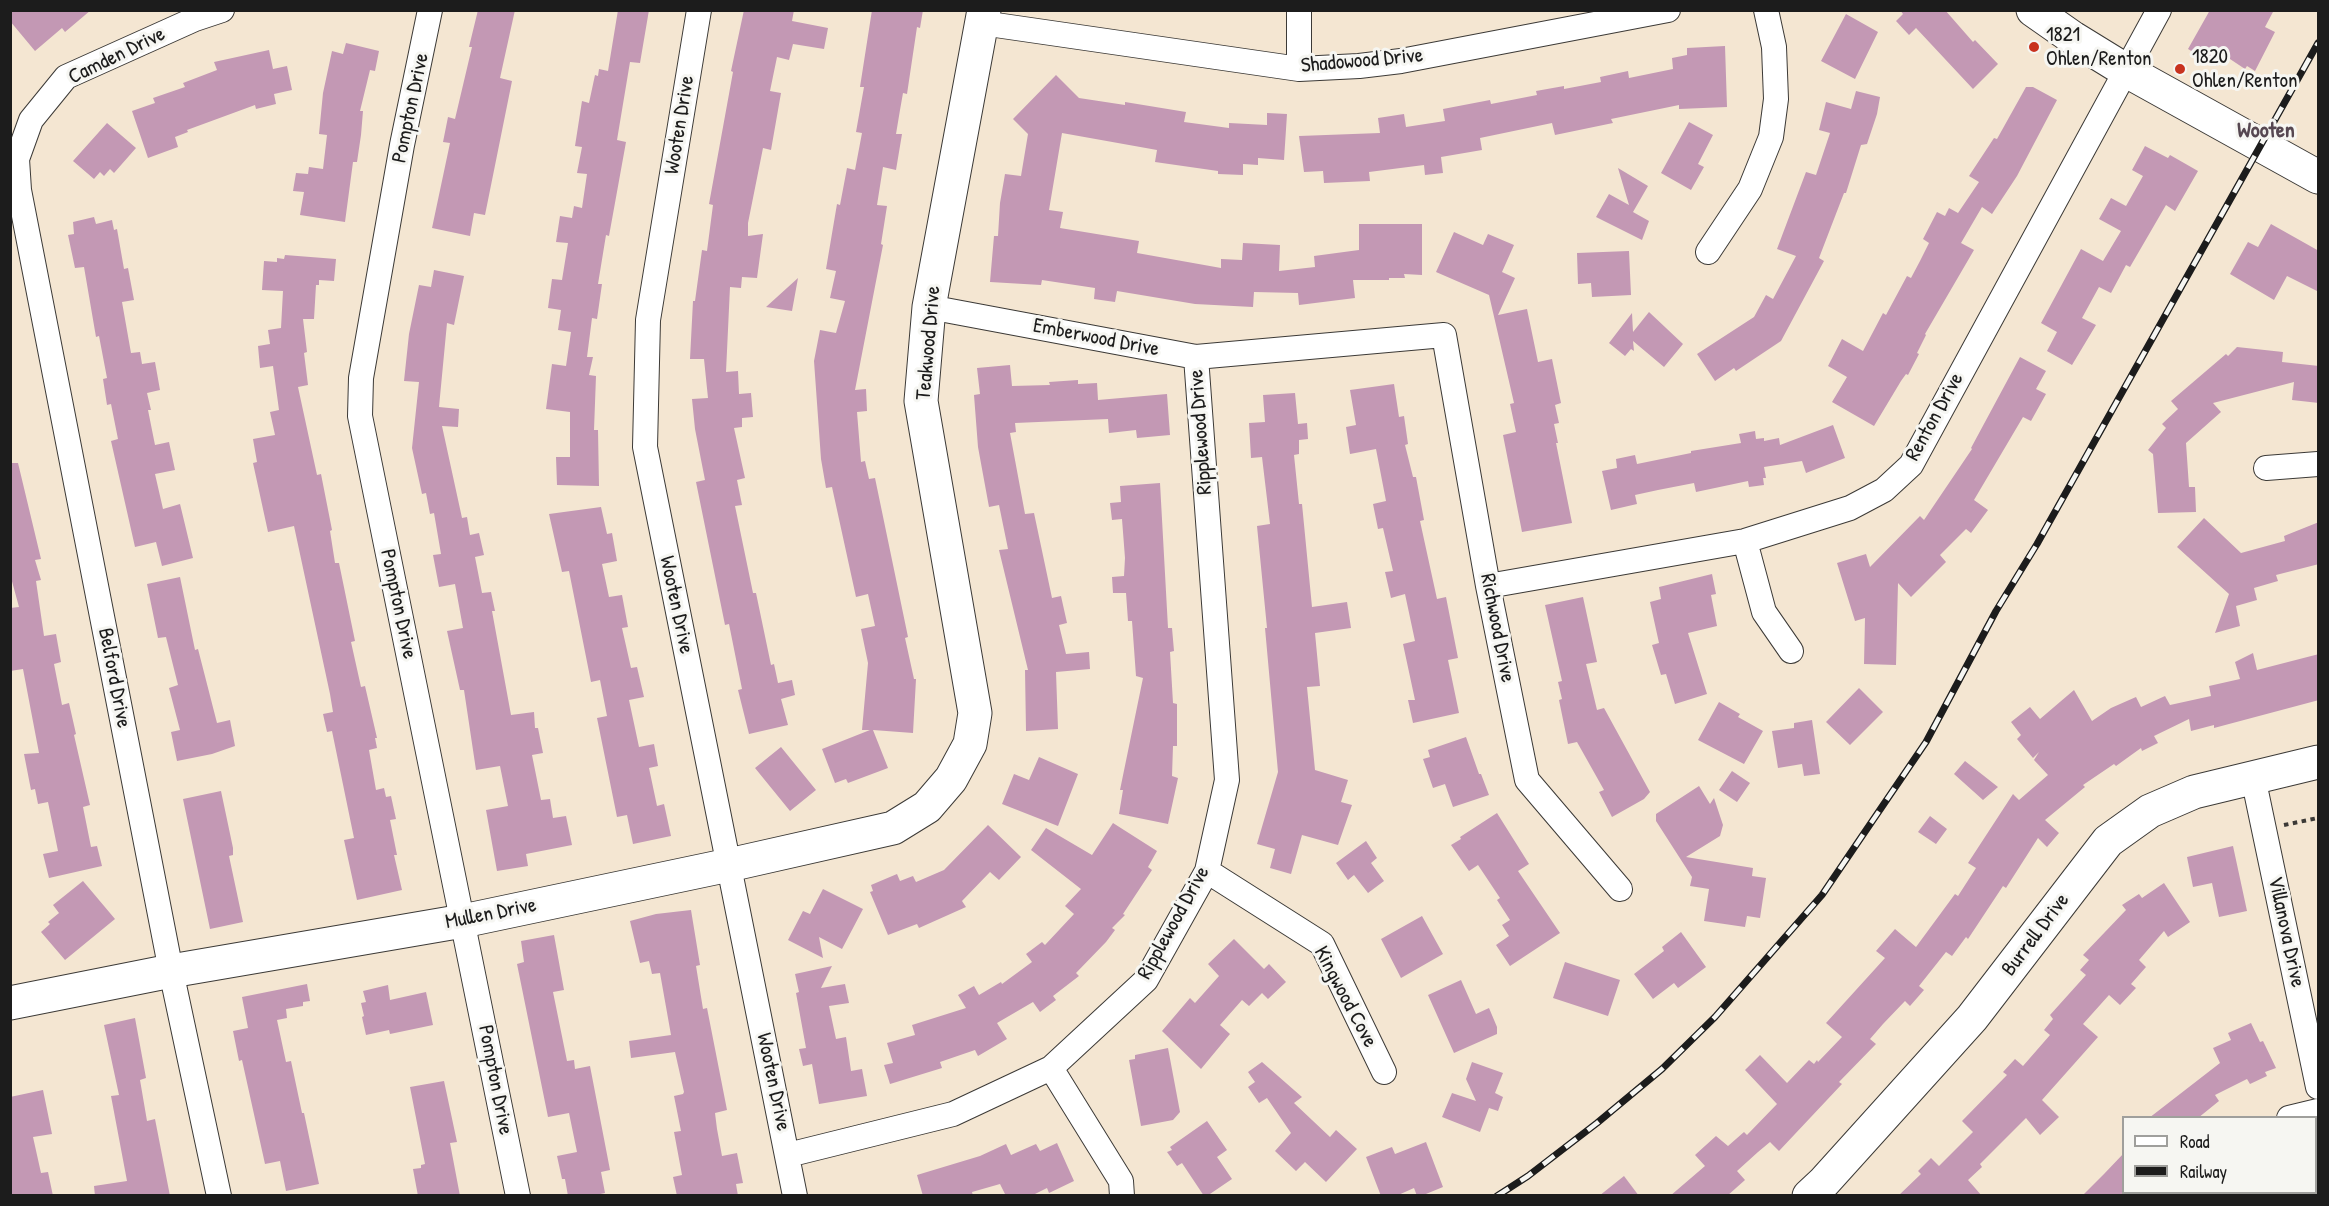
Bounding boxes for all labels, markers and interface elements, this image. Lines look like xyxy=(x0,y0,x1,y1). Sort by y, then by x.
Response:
street label: Camden Drive xyxy=(65,22,169,90)
place label: 1821 Ohlen/Renton xyxy=(2046,22,2151,72)
marker: 1821 Ohlen/Renton xyxy=(2027,40,2041,54)
street label: Shadowood Drive xyxy=(1300,43,1424,79)
place label: 1820 Ohlen/Renton xyxy=(2192,44,2297,94)
street label: Pompton Drive xyxy=(387,51,435,165)
marker: 1820 Ohlen/Renton xyxy=(2173,62,2187,76)
street label: Wooten Drive xyxy=(660,74,700,176)
district label: Wooten xyxy=(2237,118,2295,144)
street label: Teakwood Drive xyxy=(911,285,947,401)
street label: Emberwood Drive xyxy=(1031,313,1161,363)
street label: Ripplewood Drive xyxy=(1184,369,1218,495)
street label: Renton Drive xyxy=(1900,369,1970,465)
street label: Pompton Drive xyxy=(374,547,422,661)
street label: Wooten Drive xyxy=(653,554,699,656)
street label: Richwood Drive xyxy=(1474,571,1520,685)
street label: Belford Drive xyxy=(92,626,136,730)
street label: Ripplewood Drive xyxy=(1133,862,1215,984)
street label: Villanova Drive xyxy=(2262,874,2310,990)
street label: Burrell Drive xyxy=(1997,889,2075,981)
street label: Mullen Drive xyxy=(443,893,539,935)
street label: Kingwood Cove xyxy=(1308,942,1382,1052)
street label: Pompton Drive xyxy=(472,1023,518,1137)
street label: Wooten Drive xyxy=(750,1031,796,1133)
legend xyxy=(2122,1116,2317,1194)
text: Road xyxy=(2180,1129,2210,1154)
text: Railway xyxy=(2180,1159,2227,1184)

